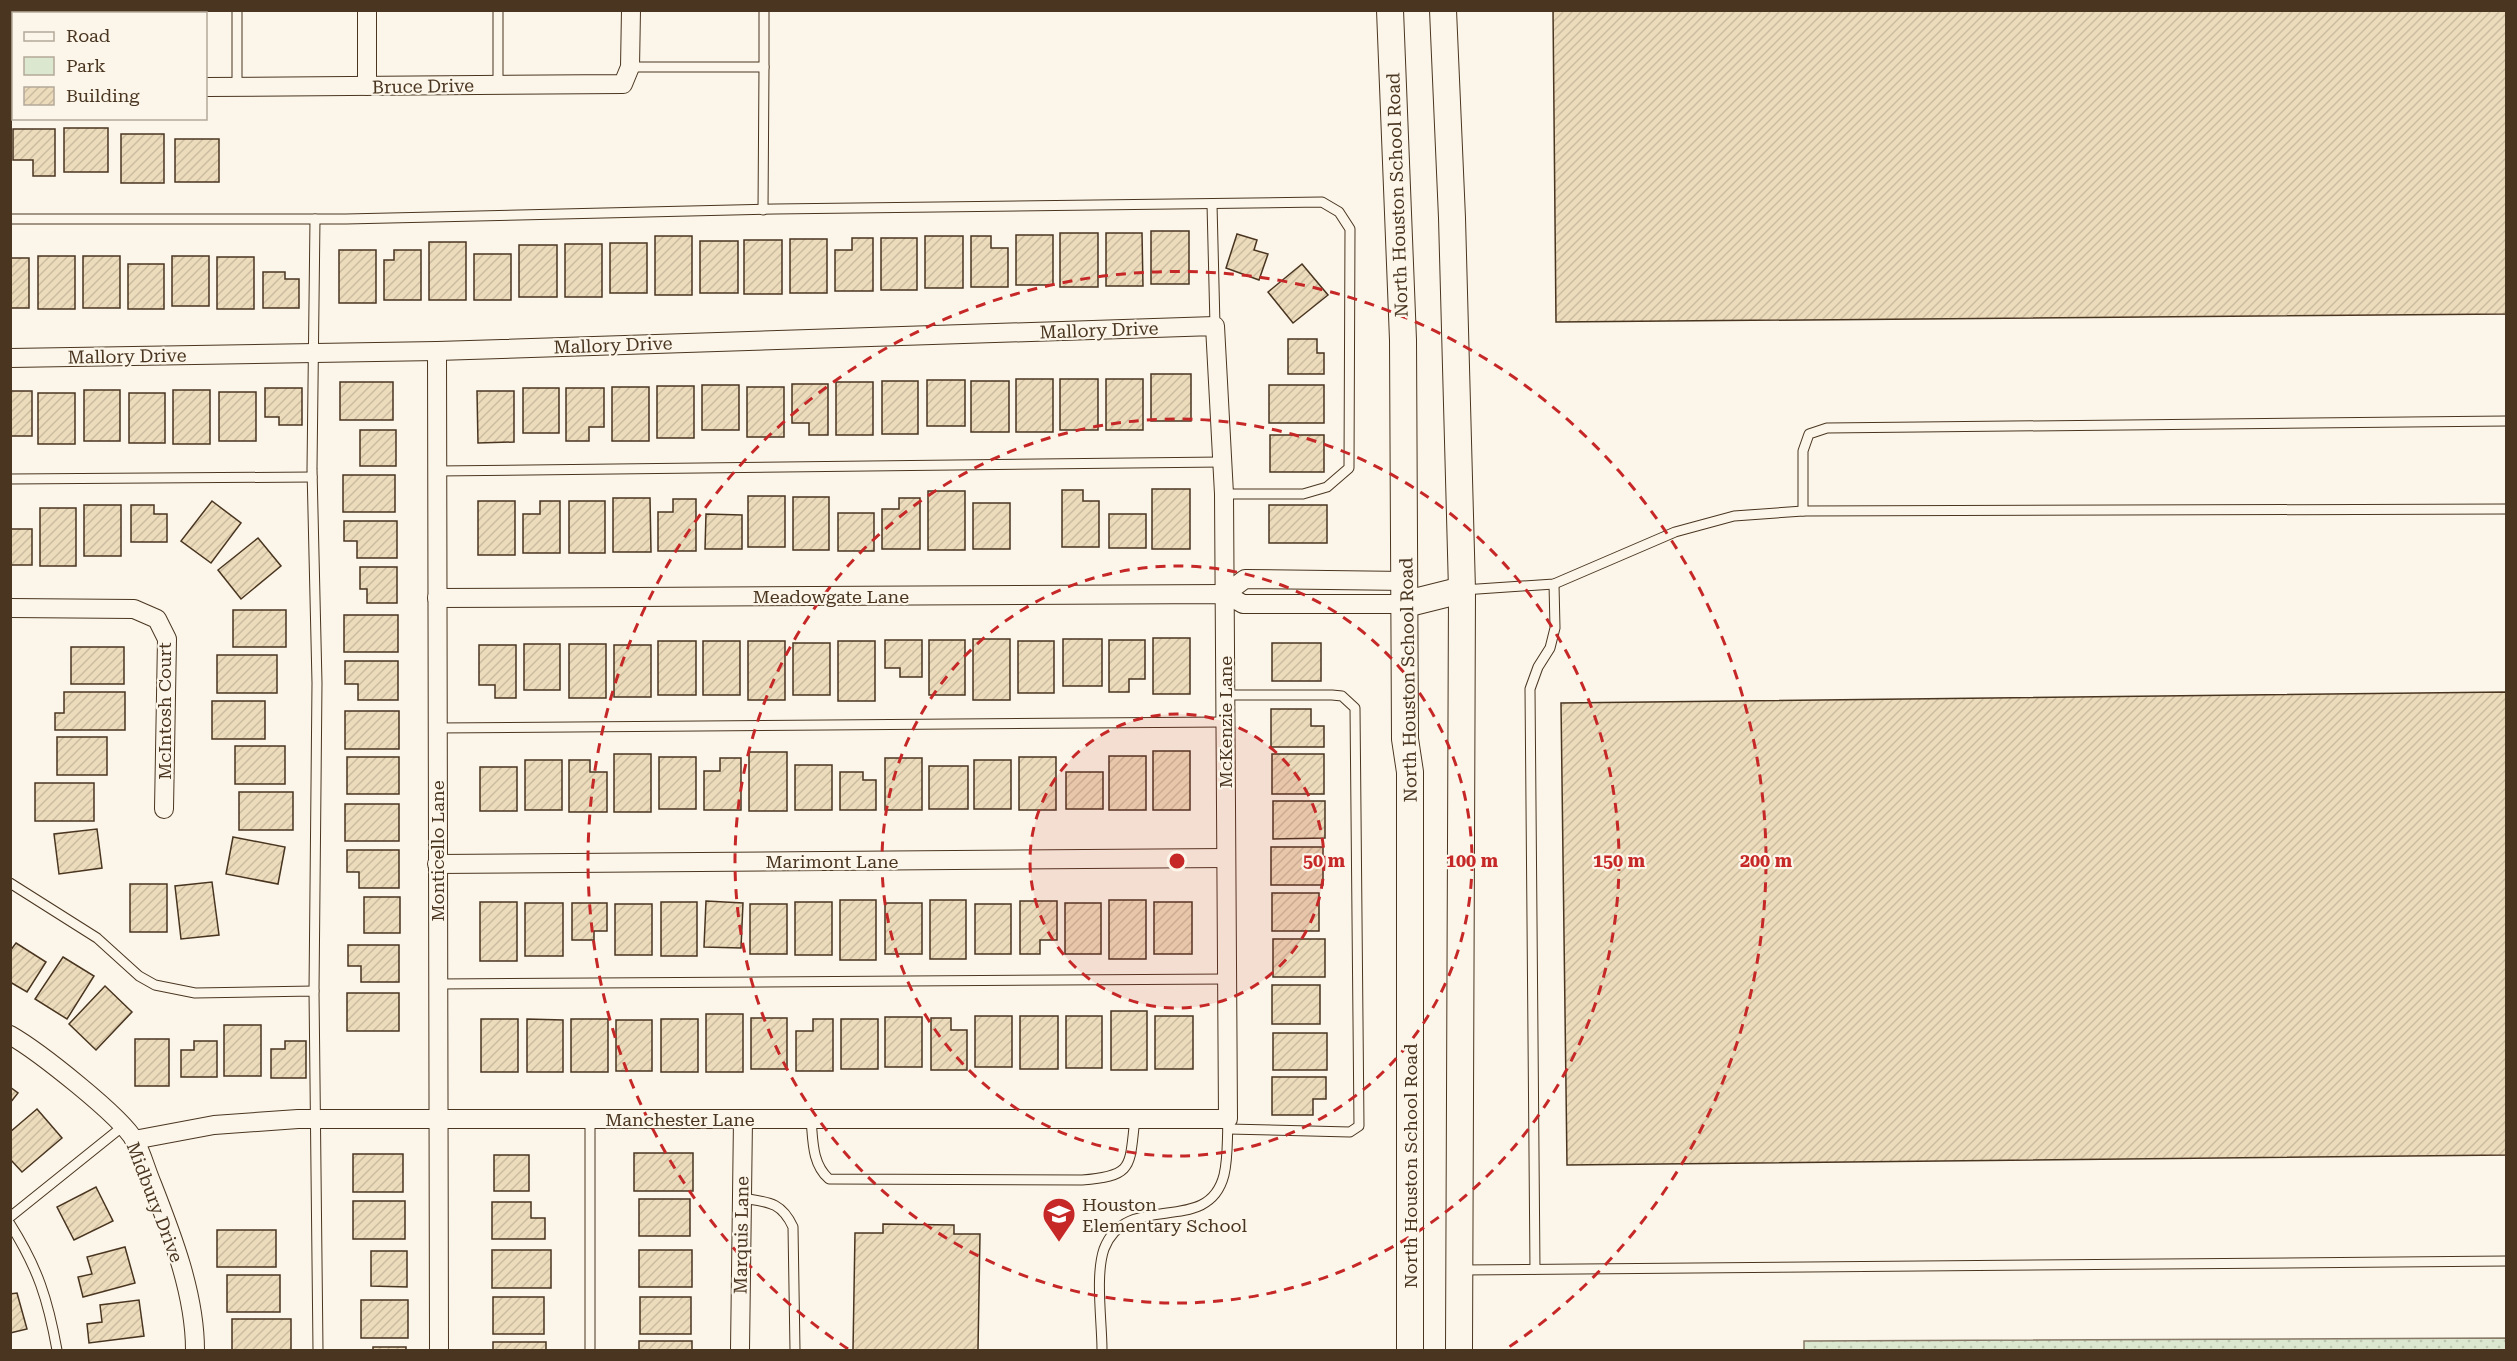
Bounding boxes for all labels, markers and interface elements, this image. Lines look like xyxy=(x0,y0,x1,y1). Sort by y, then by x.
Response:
legend xyxy=(12,12,207,120)
text: Road xyxy=(66,25,111,46)
text: Park xyxy=(66,55,106,76)
street label: North Houston School Road xyxy=(1382,72,1412,318)
street label: Bruce Drive xyxy=(372,75,474,97)
text: Building xyxy=(66,85,140,106)
street label: Mallory Drive xyxy=(1039,317,1159,343)
street label: Mallory Drive xyxy=(553,332,673,358)
street label: Mallory Drive xyxy=(67,344,187,368)
street label: North Houston School Road xyxy=(1395,557,1421,803)
street label: Meadowgate Lane xyxy=(753,586,909,607)
street label: McIntosh Court xyxy=(154,642,175,780)
street label: McKenzie Lane xyxy=(1215,656,1236,788)
street label: Monticello Lane xyxy=(427,780,448,922)
text: 50 m xyxy=(1303,850,1346,871)
text: 100 m xyxy=(1446,850,1499,871)
text: 150 m xyxy=(1593,850,1646,871)
text: 200 m xyxy=(1740,850,1793,871)
street label: Marimont Lane xyxy=(766,851,899,872)
centre of rings xyxy=(1167,851,1187,871)
street label: North Houston School Road xyxy=(1400,1043,1421,1288)
street label: Manchester Lane xyxy=(605,1109,755,1130)
street label: Midbury Drive xyxy=(122,1139,188,1265)
street label: Marquis Lane xyxy=(729,1176,753,1294)
place label: Houston Elementary School xyxy=(1082,1194,1247,1236)
school or university icon: Houston Elementary School xyxy=(1041,1196,1077,1243)

